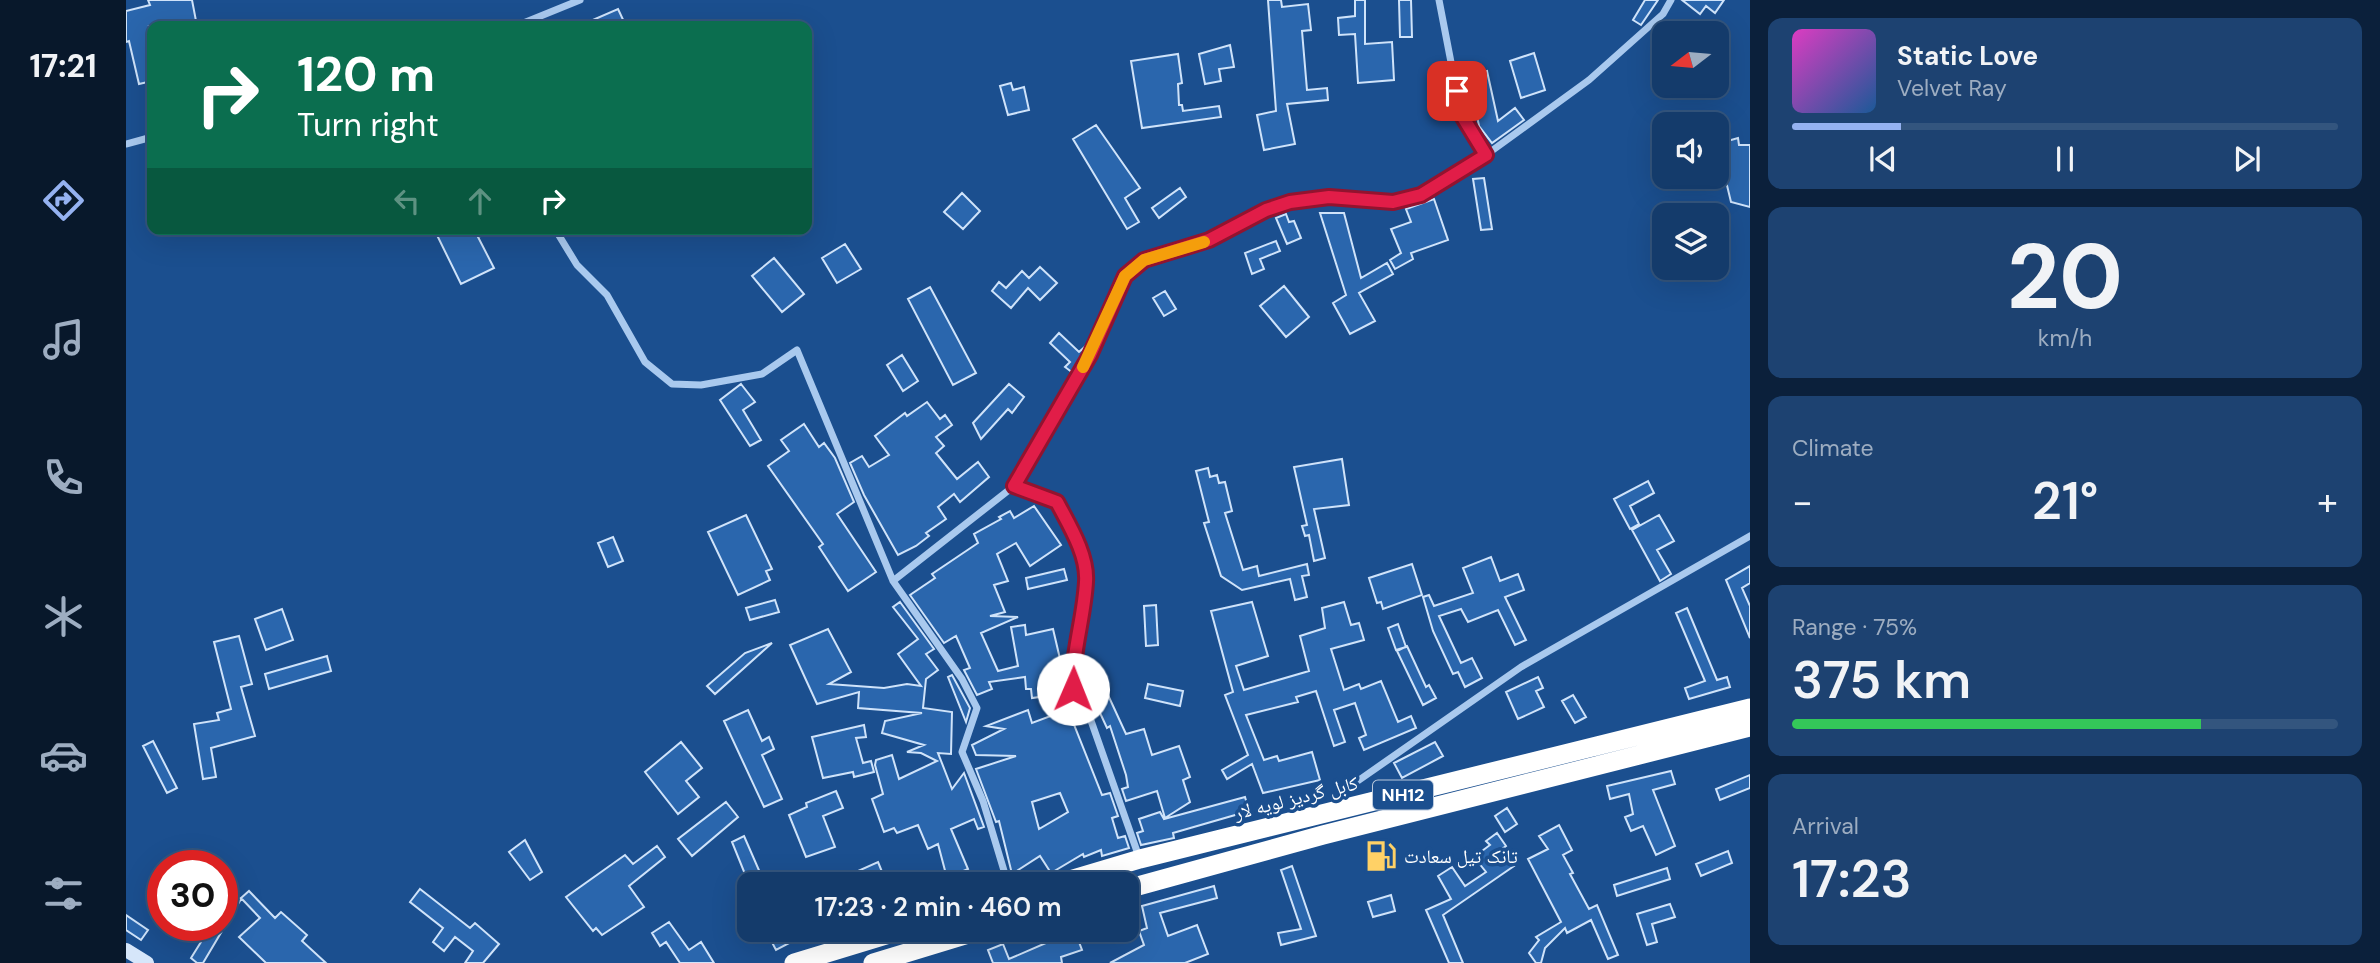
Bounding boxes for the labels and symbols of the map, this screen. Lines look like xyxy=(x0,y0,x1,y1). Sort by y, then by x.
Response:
north arrow xyxy=(1652,21,1729,98)
pin xyxy=(1427,61,1487,121)
position arrow xyxy=(1036,652,1110,726)
street label: کابل گردیز لویه لار xyxy=(1230,770,1361,826)
road number: NH12 xyxy=(1373,780,1433,810)
fuel station icon: تانک تیل سعادت xyxy=(1364,839,1398,873)
place label: تانک تیل سعادت xyxy=(1404,844,1518,869)
speed limit sign: 30 xyxy=(147,850,238,941)

